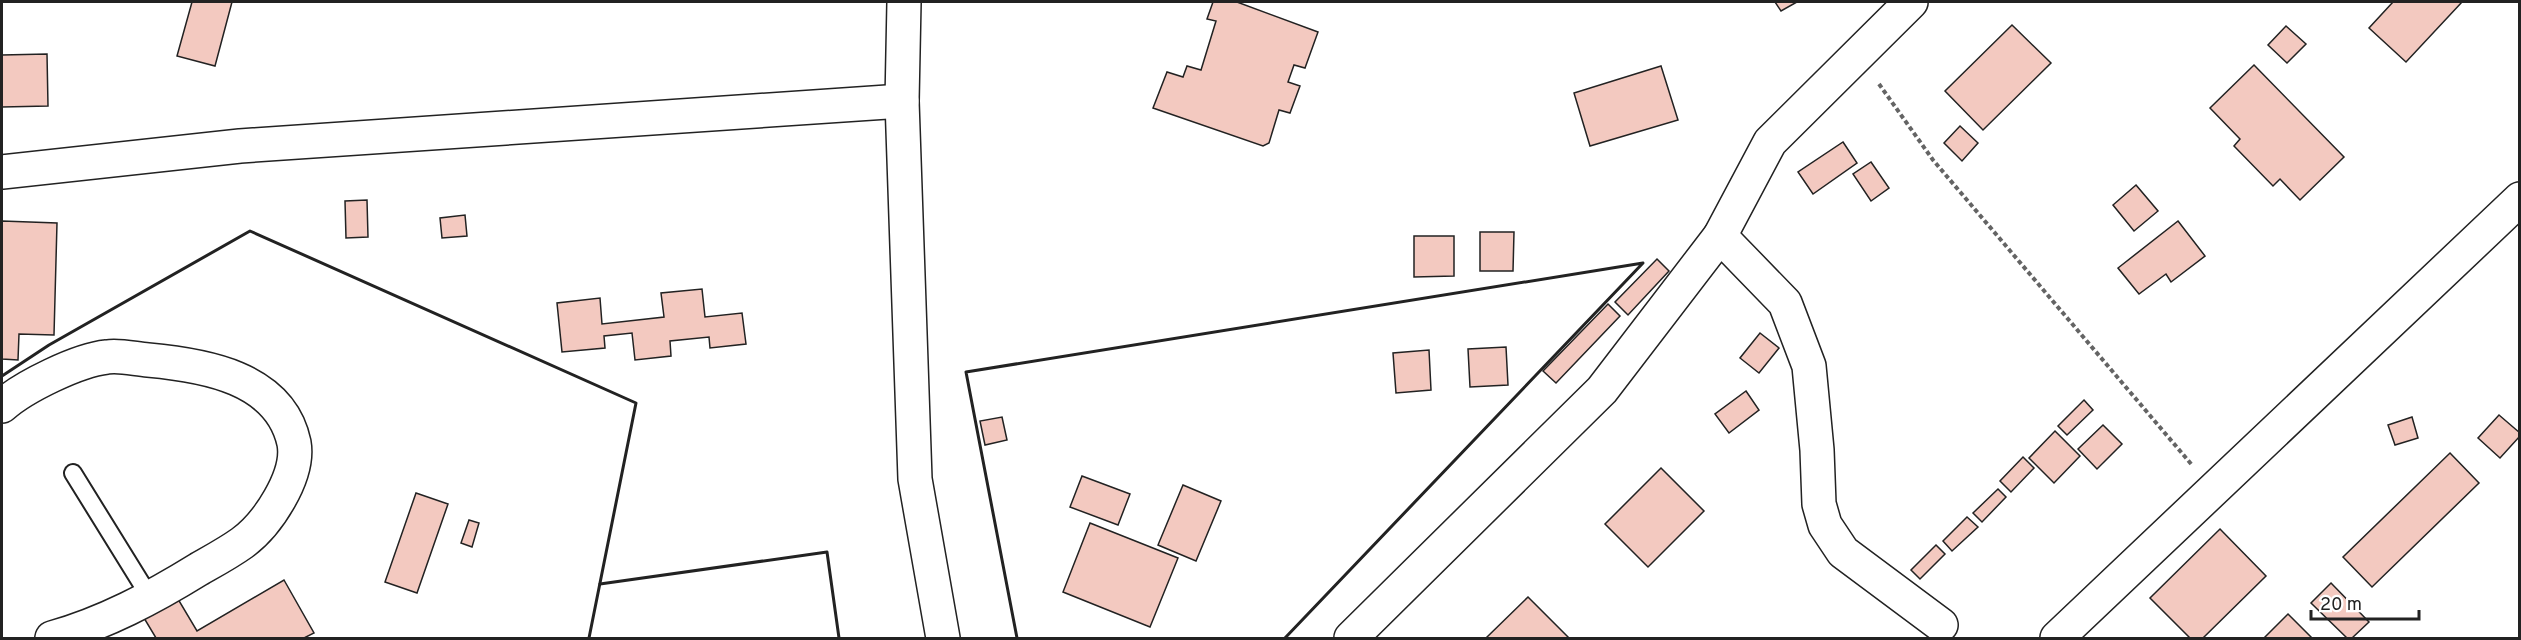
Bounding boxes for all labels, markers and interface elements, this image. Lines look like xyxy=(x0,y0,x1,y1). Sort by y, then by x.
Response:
scale bar xyxy=(2311,583,2419,621)
text: 20 m xyxy=(2320,594,2362,617)

